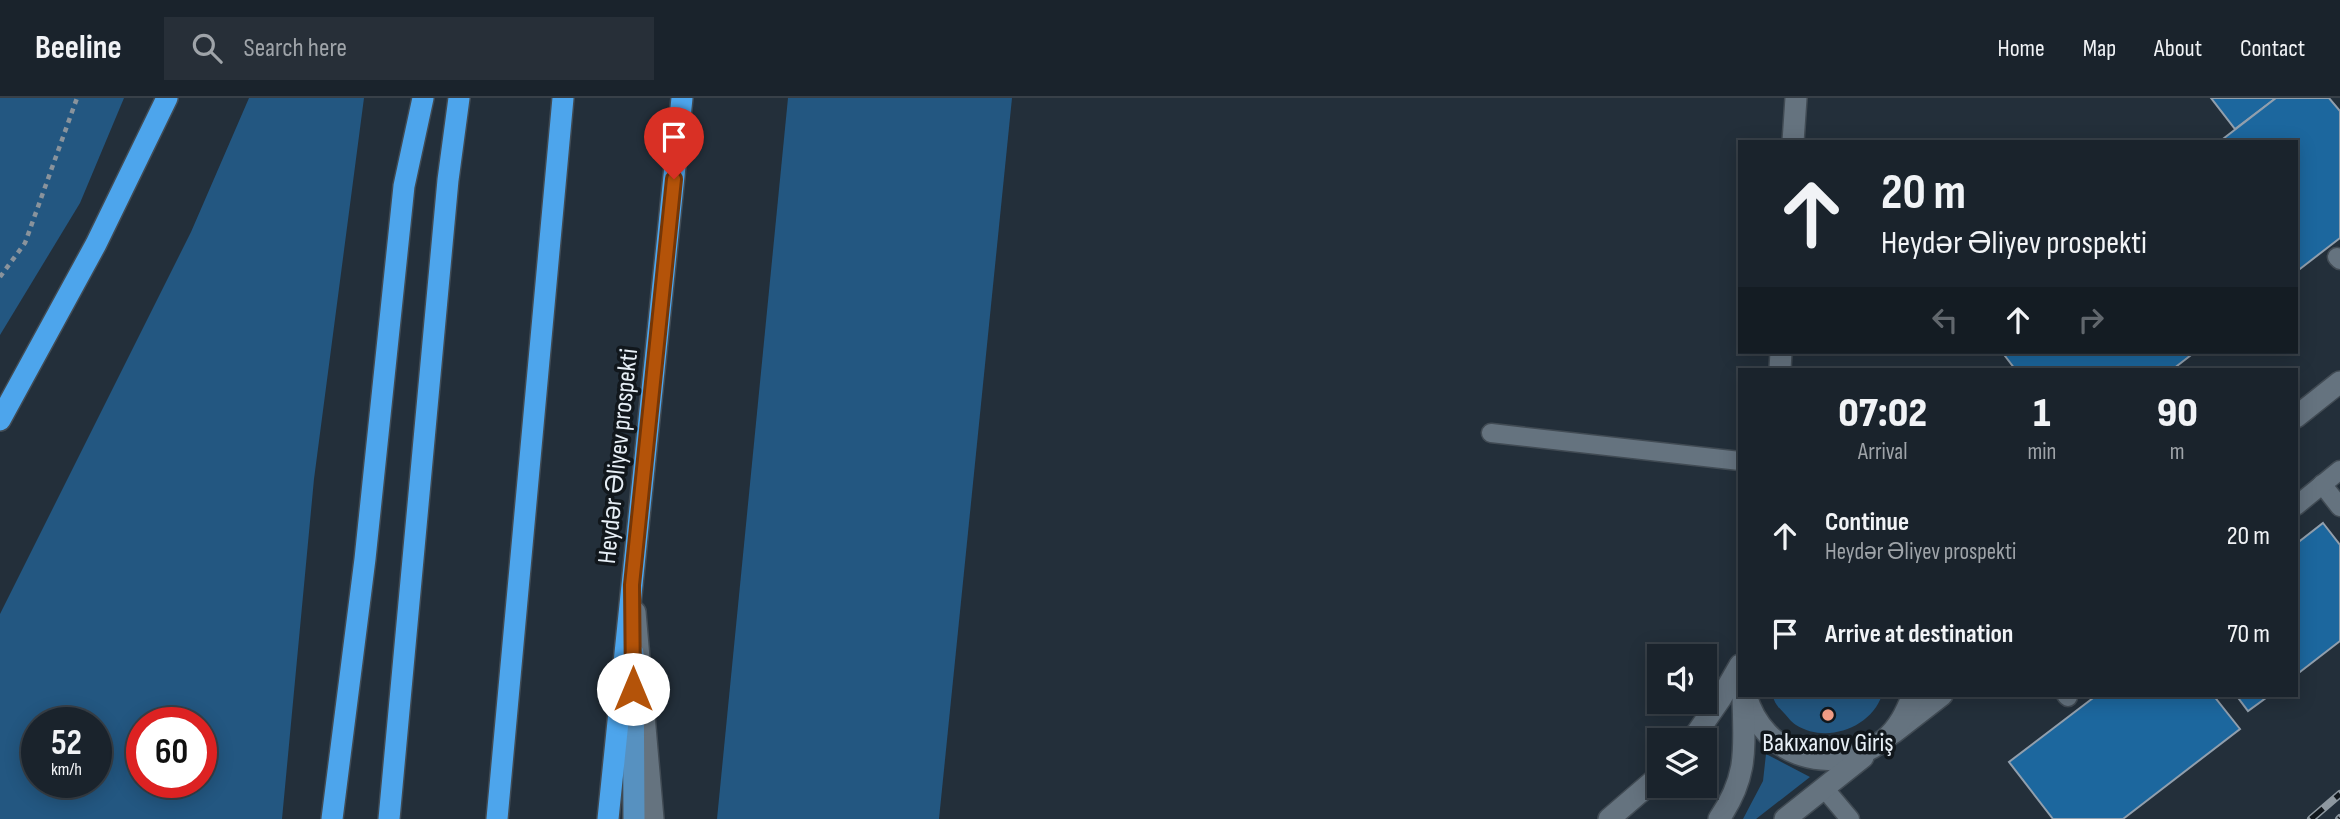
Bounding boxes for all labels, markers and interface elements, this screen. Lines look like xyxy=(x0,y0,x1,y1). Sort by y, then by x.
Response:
search box xyxy=(164,17,654,80)
text: Beeline xyxy=(35,28,122,68)
icon: search xyxy=(188,29,226,67)
text: Search here xyxy=(244,33,347,64)
text: Home xyxy=(1997,34,2045,63)
text: Map xyxy=(2083,34,2116,63)
text: About xyxy=(2154,34,2202,63)
text: Contact xyxy=(2240,34,2305,63)
pin xyxy=(644,107,704,179)
icon: arrive xyxy=(655,118,693,156)
text: 20 m xyxy=(1881,164,1966,223)
icon: ahead xyxy=(1766,168,1857,259)
text: Heydər Əliyev prospekti xyxy=(1881,224,2147,263)
icon: left xyxy=(1926,301,1964,339)
icon: ahead xyxy=(1999,301,2037,339)
icon: right xyxy=(2072,301,2110,339)
street label: Heydər Əliyev prospekti xyxy=(592,347,645,565)
text: 07:02 xyxy=(1838,388,1927,439)
text: 1 xyxy=(2033,388,2051,439)
text: 90 xyxy=(2157,388,2198,439)
text: Arrival xyxy=(1858,438,1907,466)
text: min xyxy=(2028,438,2056,466)
text: m xyxy=(2170,438,2185,466)
text: Continue xyxy=(1825,507,1909,538)
icon: ahead xyxy=(1766,517,1804,555)
text: 20 m xyxy=(2227,521,2270,552)
text: Heydər Əliyev prospekti xyxy=(1825,538,2016,566)
icon: arrive xyxy=(1766,615,1804,653)
text: Arrive at destination xyxy=(1825,619,2013,650)
text: 70 m xyxy=(2227,619,2270,650)
map controls xyxy=(1647,644,1717,798)
button: sound xyxy=(1647,644,1717,714)
position arrow xyxy=(596,652,670,726)
speed limit sign: 60 xyxy=(126,707,217,798)
marker: Bakıxanov Giriş xyxy=(1820,707,1836,723)
text: 52 xyxy=(51,722,82,765)
button: layers xyxy=(1647,728,1717,798)
place label: Bakıxanov Giriş xyxy=(1762,728,1894,759)
text: km/h xyxy=(51,759,82,780)

